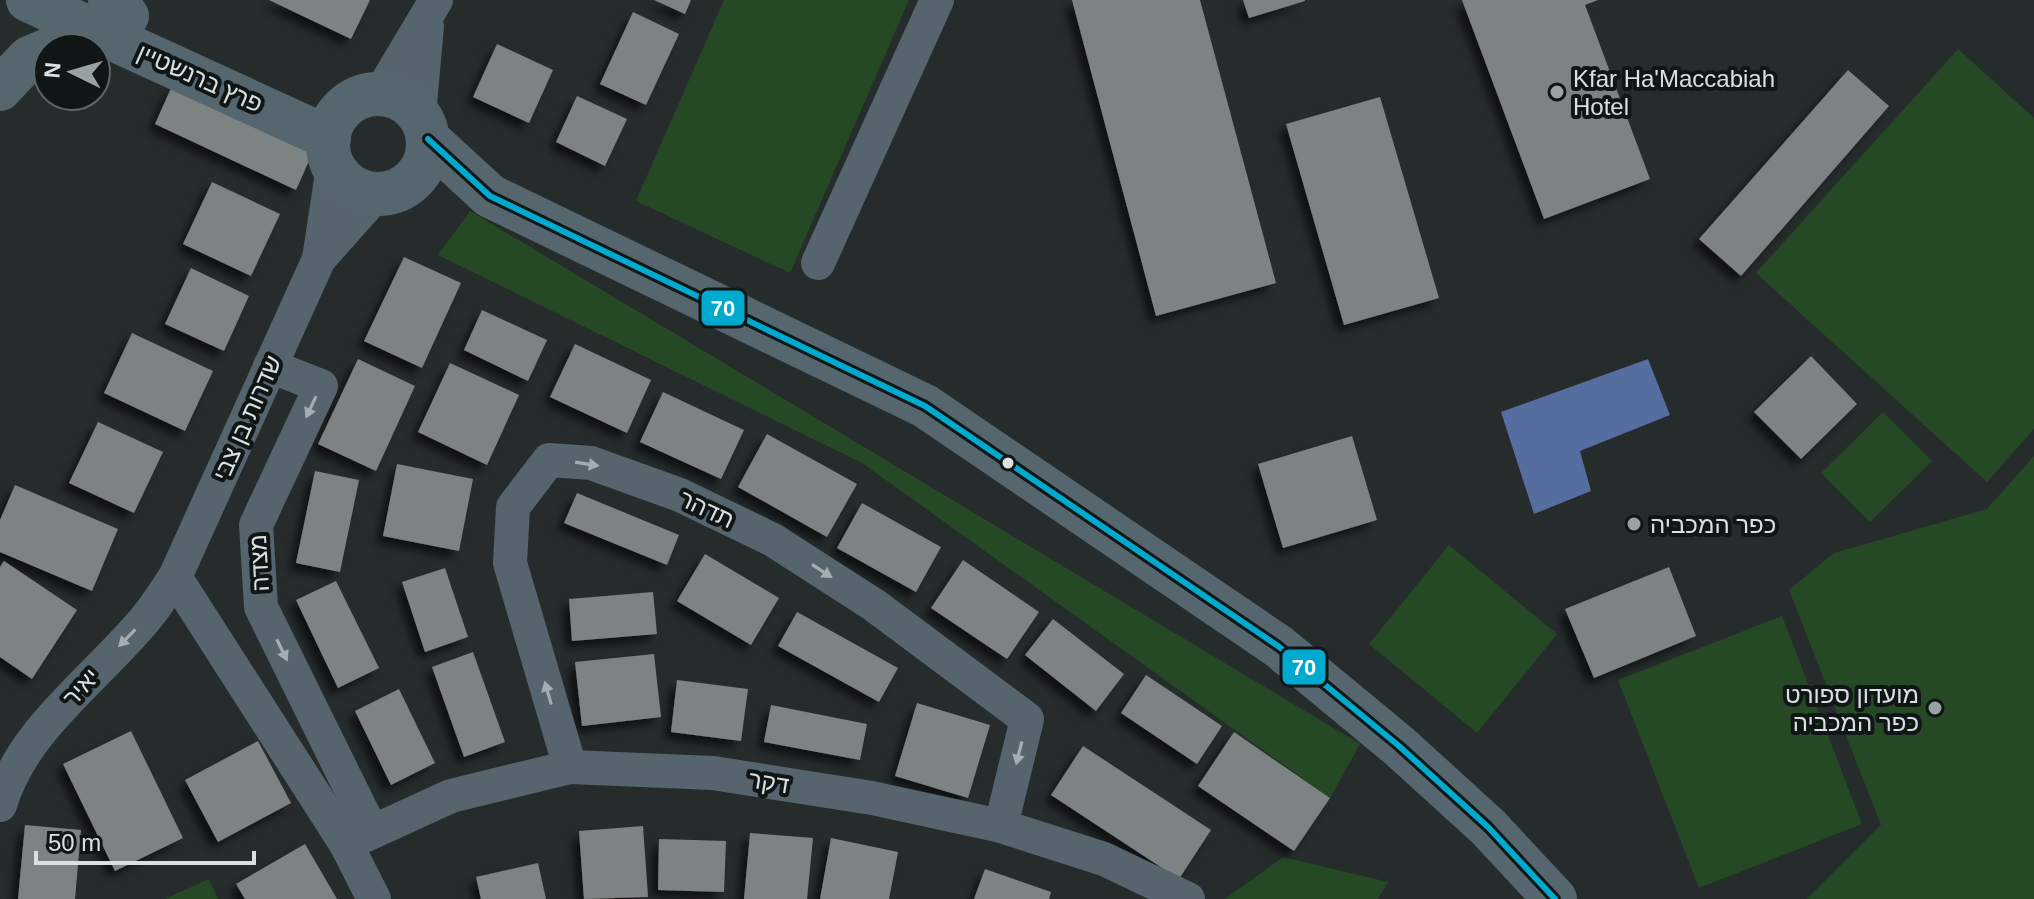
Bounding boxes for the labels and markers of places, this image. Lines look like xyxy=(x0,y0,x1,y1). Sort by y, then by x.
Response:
place label: Kfar Ha'Maccabiah Hotel xyxy=(1573,65,1775,120)
marker: Kfar Ha'Maccabiah Hotel xyxy=(1548,83,1566,101)
unlabelled marker xyxy=(1000,455,1016,471)
place label: כפר המכביה xyxy=(1650,511,1776,538)
marker: כפר המכביה xyxy=(1625,515,1643,533)
place label: מועדון ספורט כפר המכביה xyxy=(1785,681,1919,736)
marker: מועדון ספורט כפר המכביה xyxy=(1926,699,1944,717)

